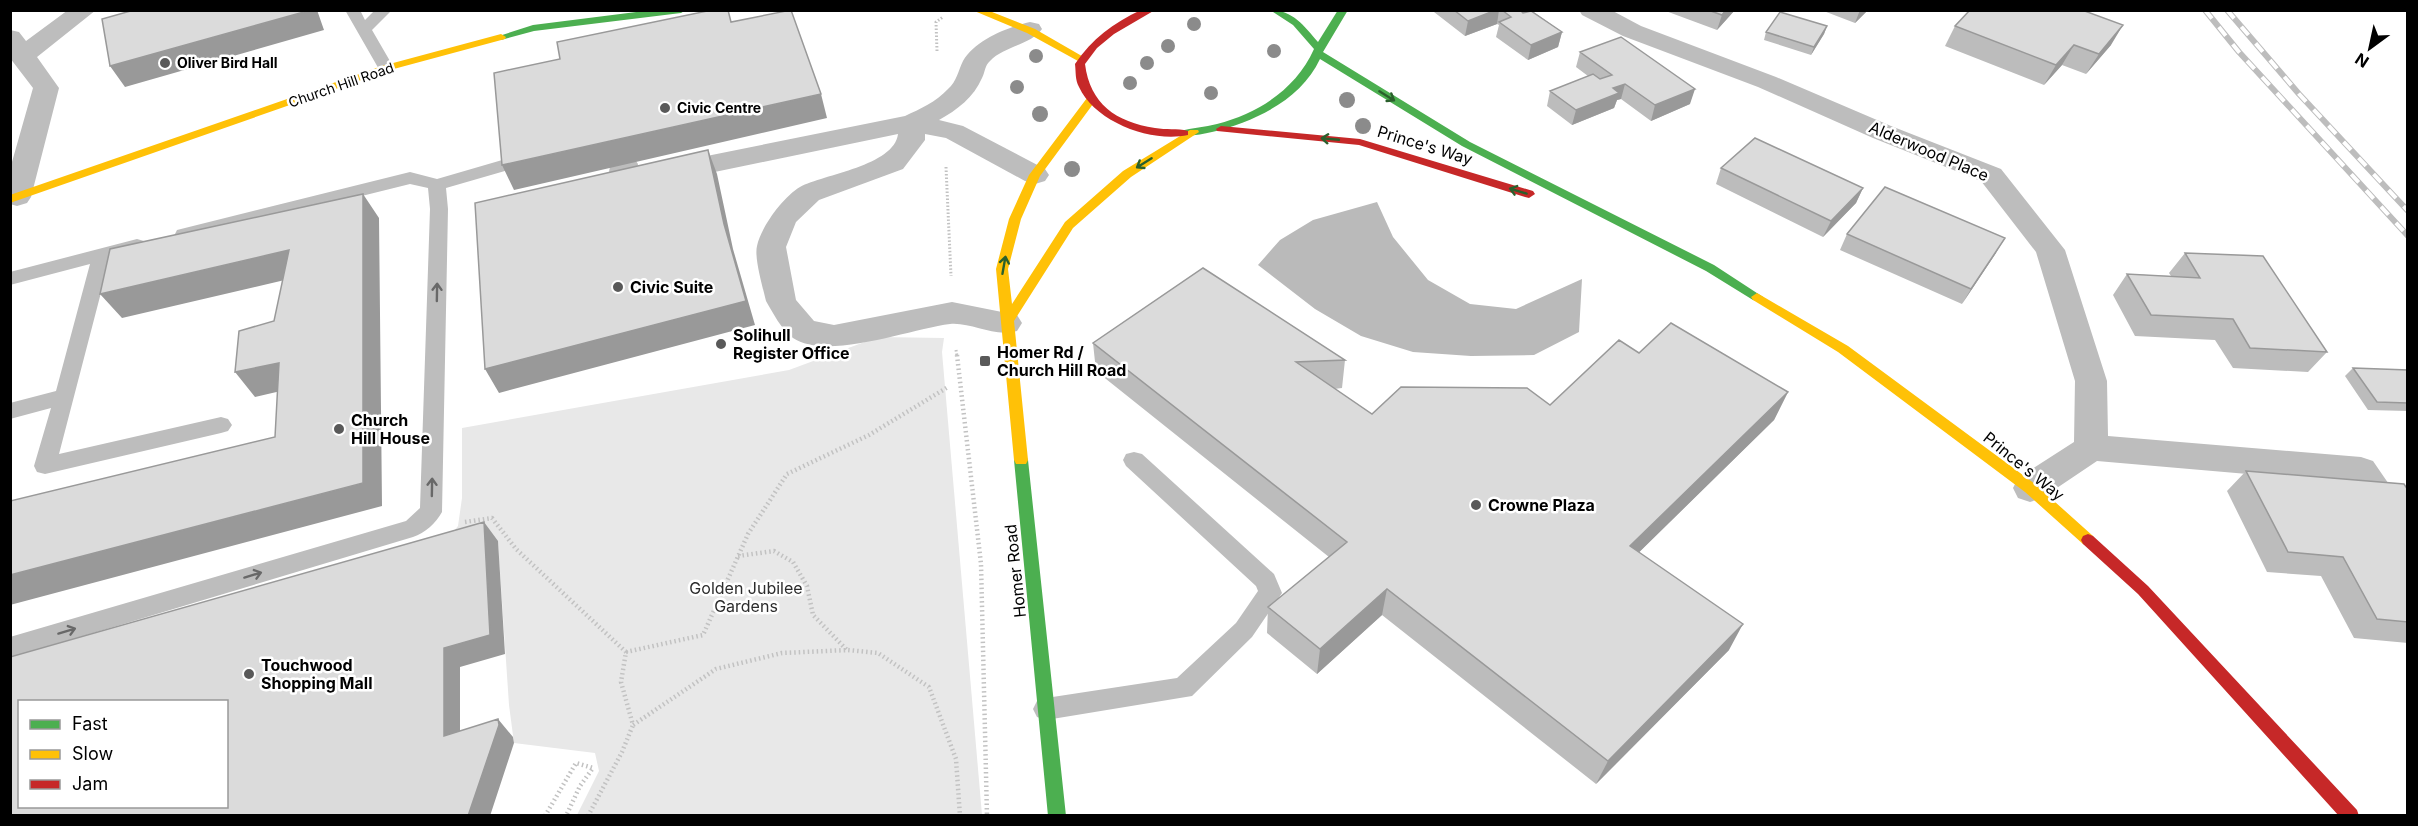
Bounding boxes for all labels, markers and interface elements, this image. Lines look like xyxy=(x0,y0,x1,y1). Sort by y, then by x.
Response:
north arrow xyxy=(2340,18,2400,78)
text: N xyxy=(2351,49,2372,72)
place label: Oliver Bird Hall xyxy=(177,54,278,71)
marker: Oliver Bird Hall xyxy=(158,56,172,70)
street label: Church Hill Road xyxy=(286,59,396,111)
one-way arrow xyxy=(1378,90,1395,102)
place label: Civic Centre xyxy=(677,99,761,116)
marker: Civic Centre xyxy=(658,101,672,115)
street label: Alderwood Place xyxy=(1866,117,1992,185)
street label: Prince's Way xyxy=(1375,121,1475,169)
one-way arrow xyxy=(1321,133,1341,144)
one-way arrow xyxy=(1136,158,1153,170)
one-way arrow xyxy=(1509,185,1528,196)
one-way arrow xyxy=(999,256,1010,276)
place label: Civic Suite xyxy=(630,277,713,297)
marker: Civic Suite xyxy=(611,280,625,294)
one-way arrow xyxy=(431,282,443,302)
place label: Solihull Register Office xyxy=(733,325,850,363)
marker: Solihull Register Office xyxy=(714,337,728,351)
place label: Homer Rd / Church Hill Road xyxy=(997,342,1126,380)
marker: Homer Rd / Church Hill Road xyxy=(978,354,992,368)
place label: Church Hill House xyxy=(351,410,430,448)
marker: Church Hill House xyxy=(332,422,346,436)
street label: Prince's Way xyxy=(1979,427,2069,505)
one-way arrow xyxy=(426,477,438,497)
place label: Crowne Plaza xyxy=(1488,495,1595,515)
marker: Crowne Plaza xyxy=(1469,498,1483,512)
street label: Homer Road xyxy=(1000,523,1030,619)
one-way arrow xyxy=(243,569,262,580)
park label: Golden Jubilee Gardens xyxy=(689,578,803,616)
one-way arrow xyxy=(57,625,76,636)
place label: Touchwood Shopping Mall xyxy=(261,655,372,693)
marker: Touchwood Shopping Mall xyxy=(242,667,256,681)
legend xyxy=(18,700,228,808)
text: Fast xyxy=(72,713,108,734)
text: Slow xyxy=(72,743,113,764)
text: Jam xyxy=(72,773,108,794)

